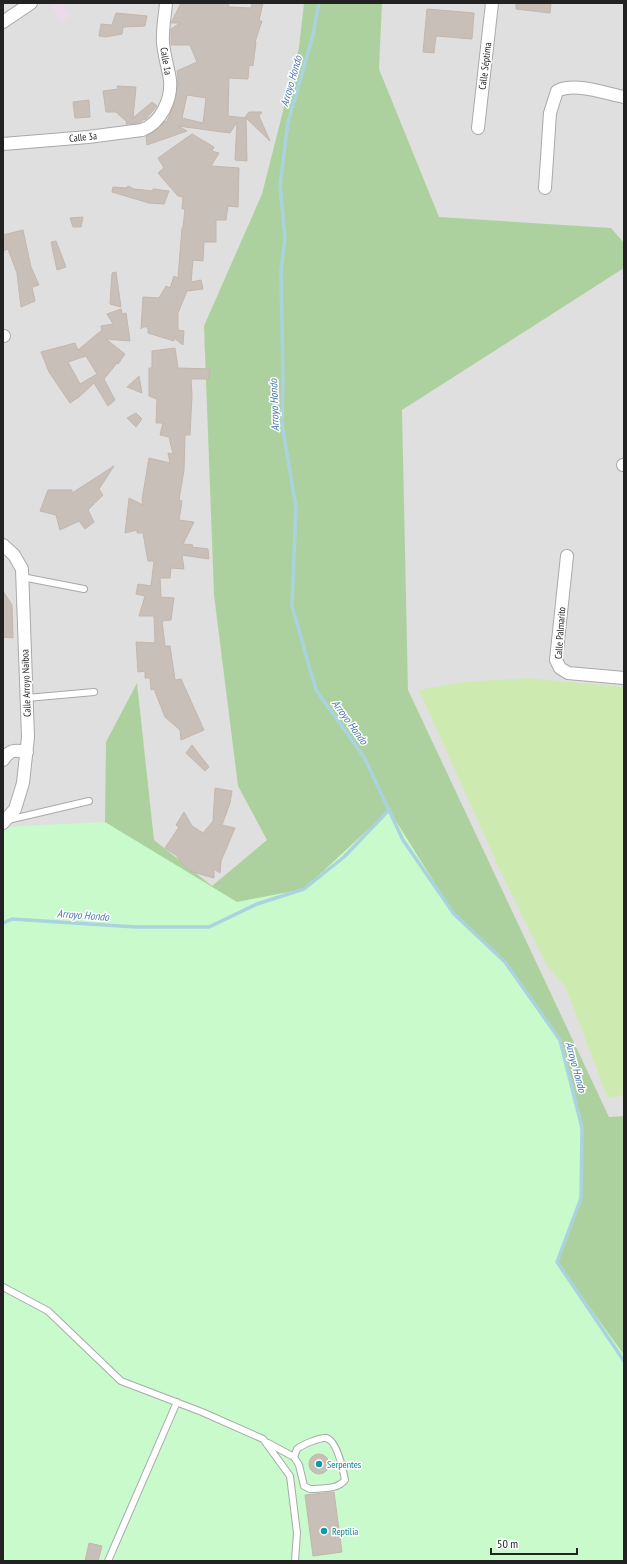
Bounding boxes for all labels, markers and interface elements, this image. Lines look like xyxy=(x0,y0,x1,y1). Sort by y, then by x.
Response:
street label: Calle Séptima xyxy=(476,42,494,90)
street label: Calle 1a xyxy=(157,46,175,76)
water label: Arroyo Hondo xyxy=(277,53,305,108)
street label: Calle 3a xyxy=(68,129,98,145)
water label: Arroyo Hondo xyxy=(266,377,282,431)
street label: Calle Palmarito xyxy=(552,606,568,660)
street label: Calle Arroyo Naiboa xyxy=(18,649,34,717)
water label: Arroyo Hondo xyxy=(329,697,372,748)
water label: Arroyo Hondo xyxy=(57,906,111,924)
water label: Arroyo Hondo xyxy=(562,1040,590,1095)
place label: Serpentes xyxy=(327,1458,362,1471)
marker: Serpentes xyxy=(314,1459,324,1469)
place label: Reptilia xyxy=(332,1525,358,1538)
marker: Reptilia xyxy=(319,1526,329,1536)
scale bar xyxy=(491,1530,577,1556)
text: 50 m xyxy=(497,1536,518,1551)

